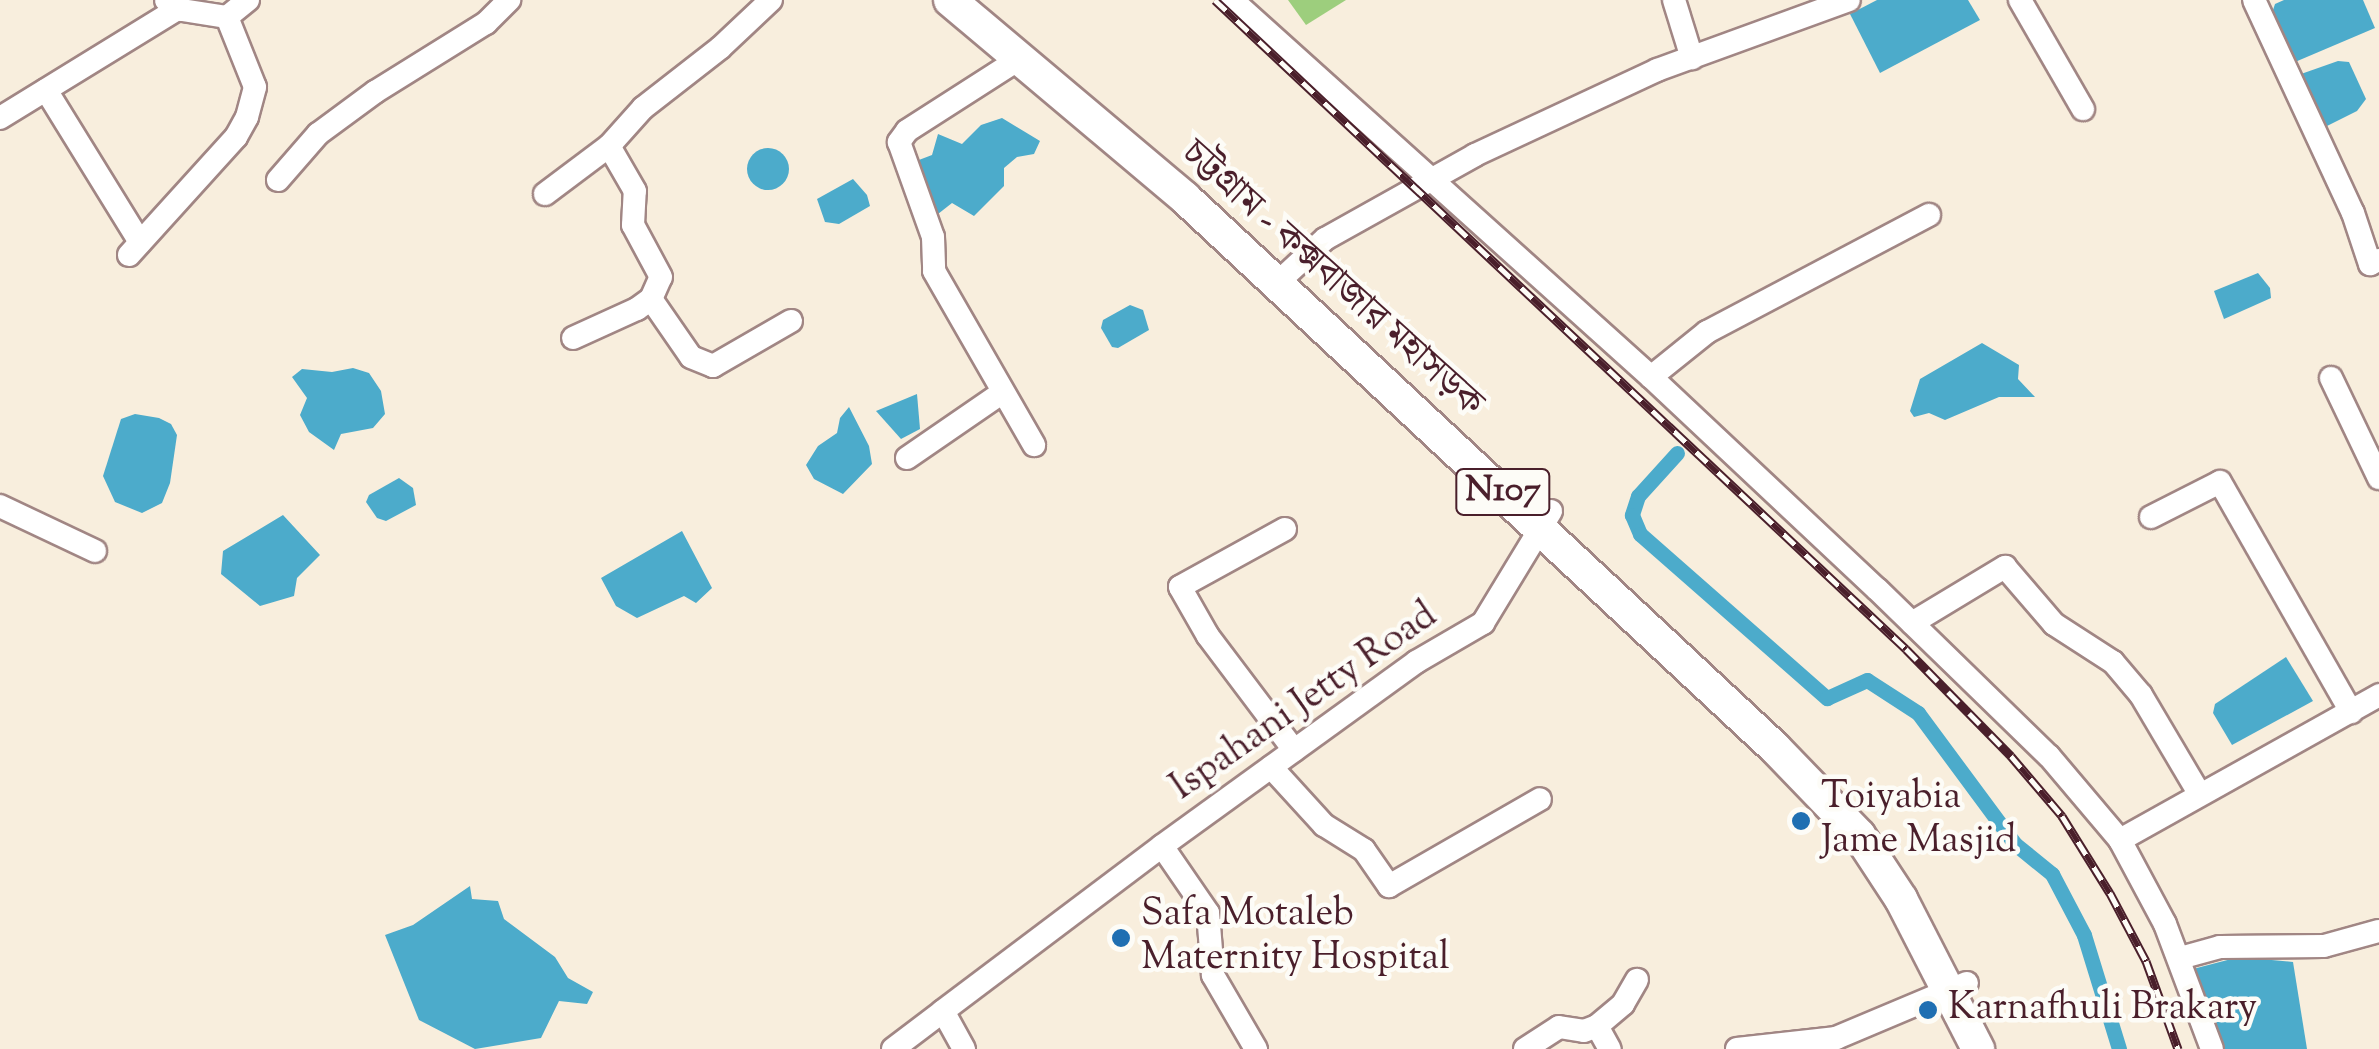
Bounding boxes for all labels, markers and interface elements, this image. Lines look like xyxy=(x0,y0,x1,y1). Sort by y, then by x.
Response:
street label: চট্টগ্রাম - কক্সবাজার মহাসড়ক xyxy=(1171,132,1491,428)
road number: N107 xyxy=(1453,462,1553,522)
street label: Ispahani Jetty Road xyxy=(1163,594,1447,812)
place label: Toiyabia Jame Masjid xyxy=(1821,776,2017,866)
marker: Toiyabia Jame Masjid xyxy=(1790,810,1812,832)
place label: Safa Motaleb Maternity Hospital xyxy=(1141,893,1450,982)
marker: Safa Motaleb Maternity Hospital xyxy=(1110,927,1132,949)
place label: Karnafhuli Brakary xyxy=(1948,987,2257,1033)
marker: Karnafhuli Brakary xyxy=(1917,999,1939,1021)

